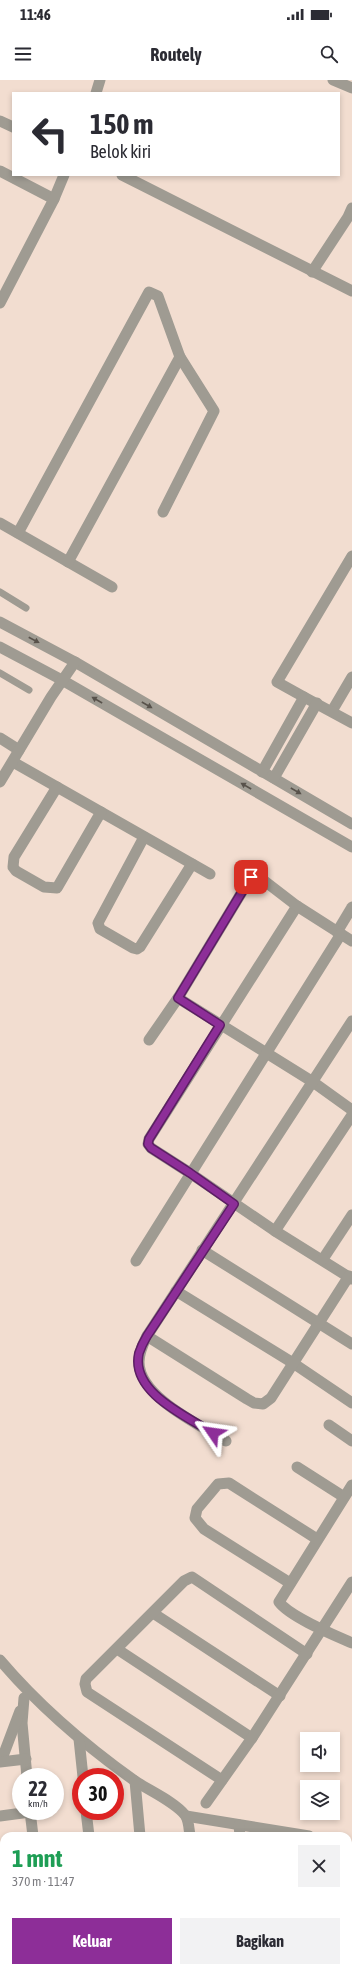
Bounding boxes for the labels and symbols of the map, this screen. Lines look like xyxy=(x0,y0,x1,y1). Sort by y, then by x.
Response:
one-way arrow xyxy=(29,637,40,644)
one-way arrow xyxy=(91,696,103,703)
one-way arrow xyxy=(141,701,153,708)
one-way arrow xyxy=(240,782,251,789)
one-way arrow xyxy=(290,788,302,795)
pin xyxy=(234,860,268,894)
position arrow xyxy=(192,1412,234,1454)
speed limit sign: 30 xyxy=(72,1768,124,1820)

